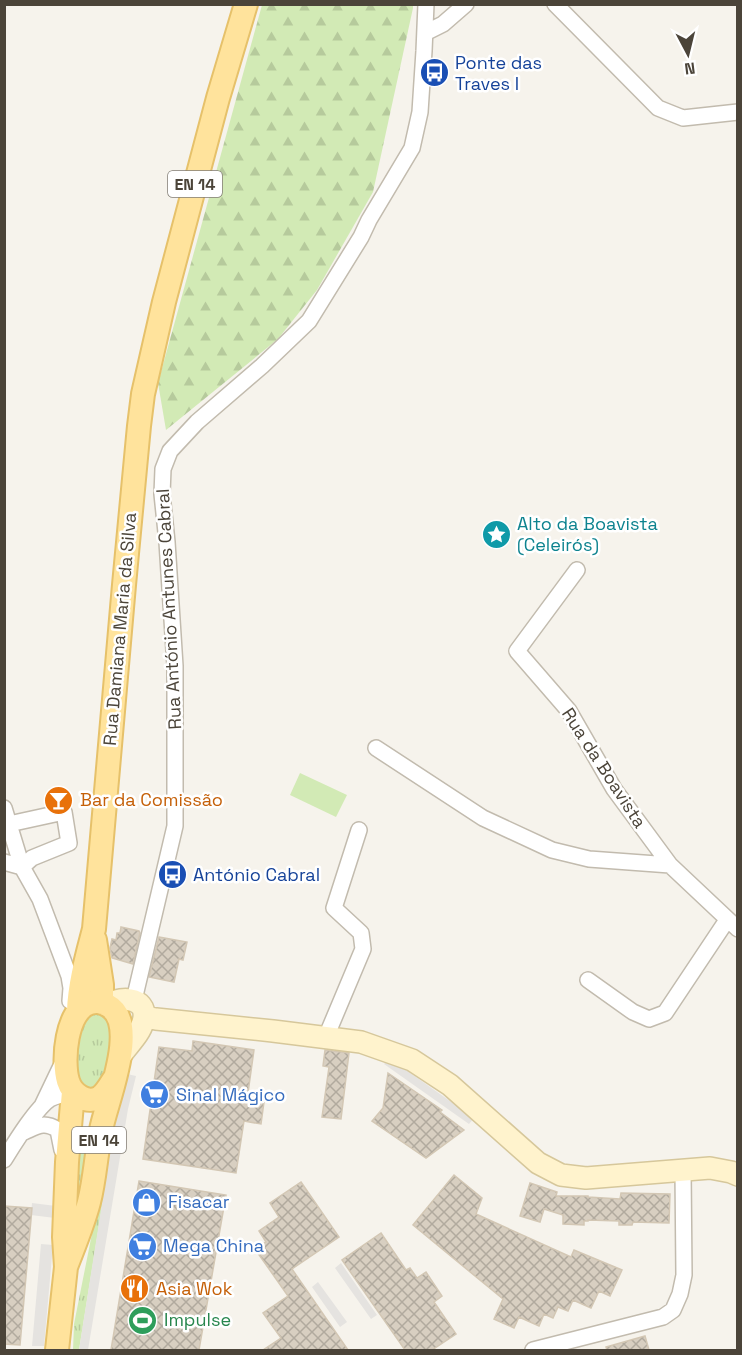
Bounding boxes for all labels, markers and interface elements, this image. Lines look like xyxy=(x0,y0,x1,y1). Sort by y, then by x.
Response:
north arrow xyxy=(658,24,718,84)
place label: Ponte das Traves I xyxy=(455,51,542,95)
bus stop icon: Ponte das Traves I xyxy=(418,57,450,89)
text: N xyxy=(683,57,696,79)
road number: EN 14 xyxy=(168,171,222,197)
street label: Rua António Antunes Cabral xyxy=(151,488,186,730)
street label: Rua Damiana Maria da Silva xyxy=(98,511,141,747)
place label: Alto da Boavista (Celeirós) xyxy=(517,512,658,556)
place icon: Alto da Boavista (Celeirós) xyxy=(480,518,512,550)
street label: Rua da Boavista xyxy=(557,703,652,832)
bar icon: Bar da Comissão xyxy=(43,784,75,816)
place label: Bar da Comissão xyxy=(80,788,223,811)
bus stop icon: António Cabral xyxy=(156,859,188,891)
place label: António Cabral xyxy=(193,863,320,886)
supermarket icon: Sinal Mágico xyxy=(139,1079,171,1111)
place label: Sinal Mágico xyxy=(176,1083,285,1106)
road number: EN 14 xyxy=(72,1127,126,1153)
shop icon: Fisacar xyxy=(131,1186,163,1218)
place label: Fisacar xyxy=(168,1190,230,1213)
supermarket icon: Mega China xyxy=(126,1230,158,1262)
place label: Mega China xyxy=(163,1234,264,1257)
restaurant icon: Asia Wok xyxy=(119,1273,151,1305)
place label: Asia Wok xyxy=(156,1277,233,1300)
sports icon: Impulse xyxy=(127,1304,159,1336)
place label: Impulse xyxy=(164,1308,231,1331)

